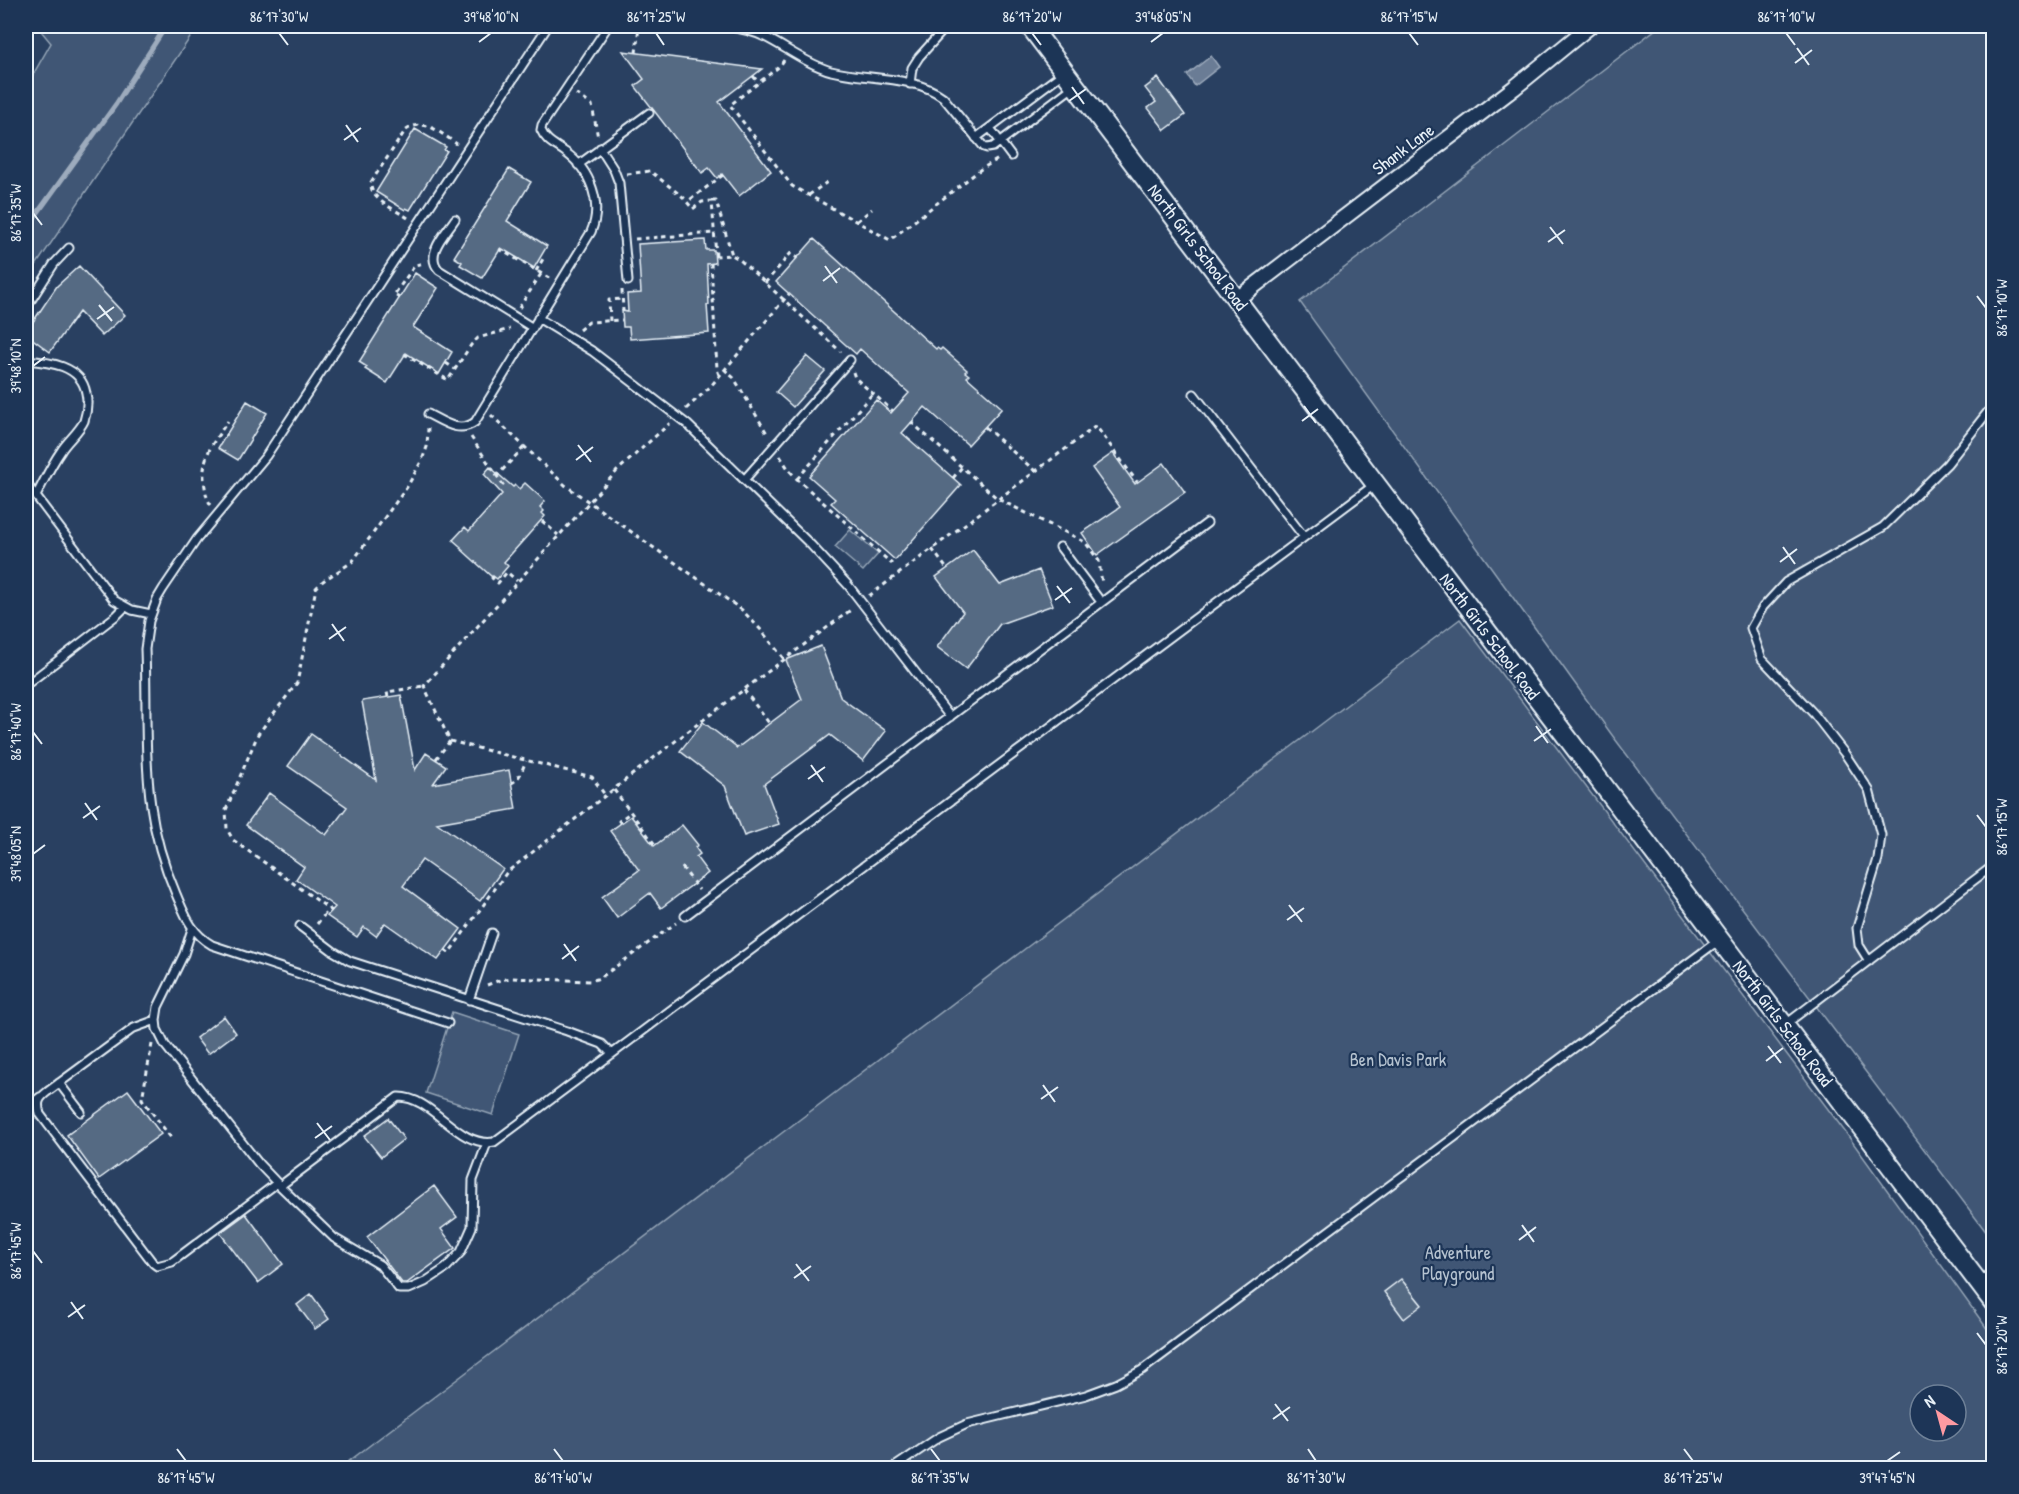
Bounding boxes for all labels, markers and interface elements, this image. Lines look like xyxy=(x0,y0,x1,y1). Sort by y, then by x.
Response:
text: 86°17'30"W xyxy=(250,6,309,27)
text: 39°48'10"N xyxy=(464,6,519,27)
text: 86°17'25"W xyxy=(627,6,686,27)
text: 86°17'20"W xyxy=(1003,6,1062,27)
text: 39°48'05"N xyxy=(1135,6,1191,27)
text: 86°17'15"W xyxy=(1381,6,1438,27)
text: 86°17'10"W xyxy=(1757,6,1815,27)
street label: Shank Lane xyxy=(1367,117,1439,181)
street label: North Girls School Road xyxy=(1142,178,1254,316)
text: 86°17'35"W xyxy=(5,183,26,242)
text: 86°17'10"W xyxy=(1991,279,2012,337)
text: 39°48'10"N xyxy=(5,338,26,393)
street label: North Girls School Road xyxy=(1434,567,1546,705)
text: 86°17'40"W xyxy=(5,703,26,761)
text: 86°17'15"W xyxy=(1991,798,2012,855)
text: 39°48'05"N xyxy=(5,826,26,882)
street label: North Girls School Road xyxy=(1727,954,1839,1092)
park label: Ben Davis Park xyxy=(1350,1047,1447,1072)
text: 86°17'45"W xyxy=(5,1222,26,1280)
park label: Adventure Playground xyxy=(1422,1240,1494,1286)
text: 86°17'20"W xyxy=(1991,1315,2012,1374)
north arrow xyxy=(1908,1383,1968,1443)
text: N xyxy=(1919,1389,1939,1412)
text: 86°17'45"W xyxy=(157,1467,215,1488)
text: 86°17'40"W xyxy=(534,1467,592,1488)
text: 86°17'35"W xyxy=(911,1467,970,1488)
text: 86°17'30"W xyxy=(1287,1467,1346,1488)
text: 86°17'25"W xyxy=(1664,1467,1723,1488)
text: 39°47'45"N xyxy=(1859,1467,1915,1488)

